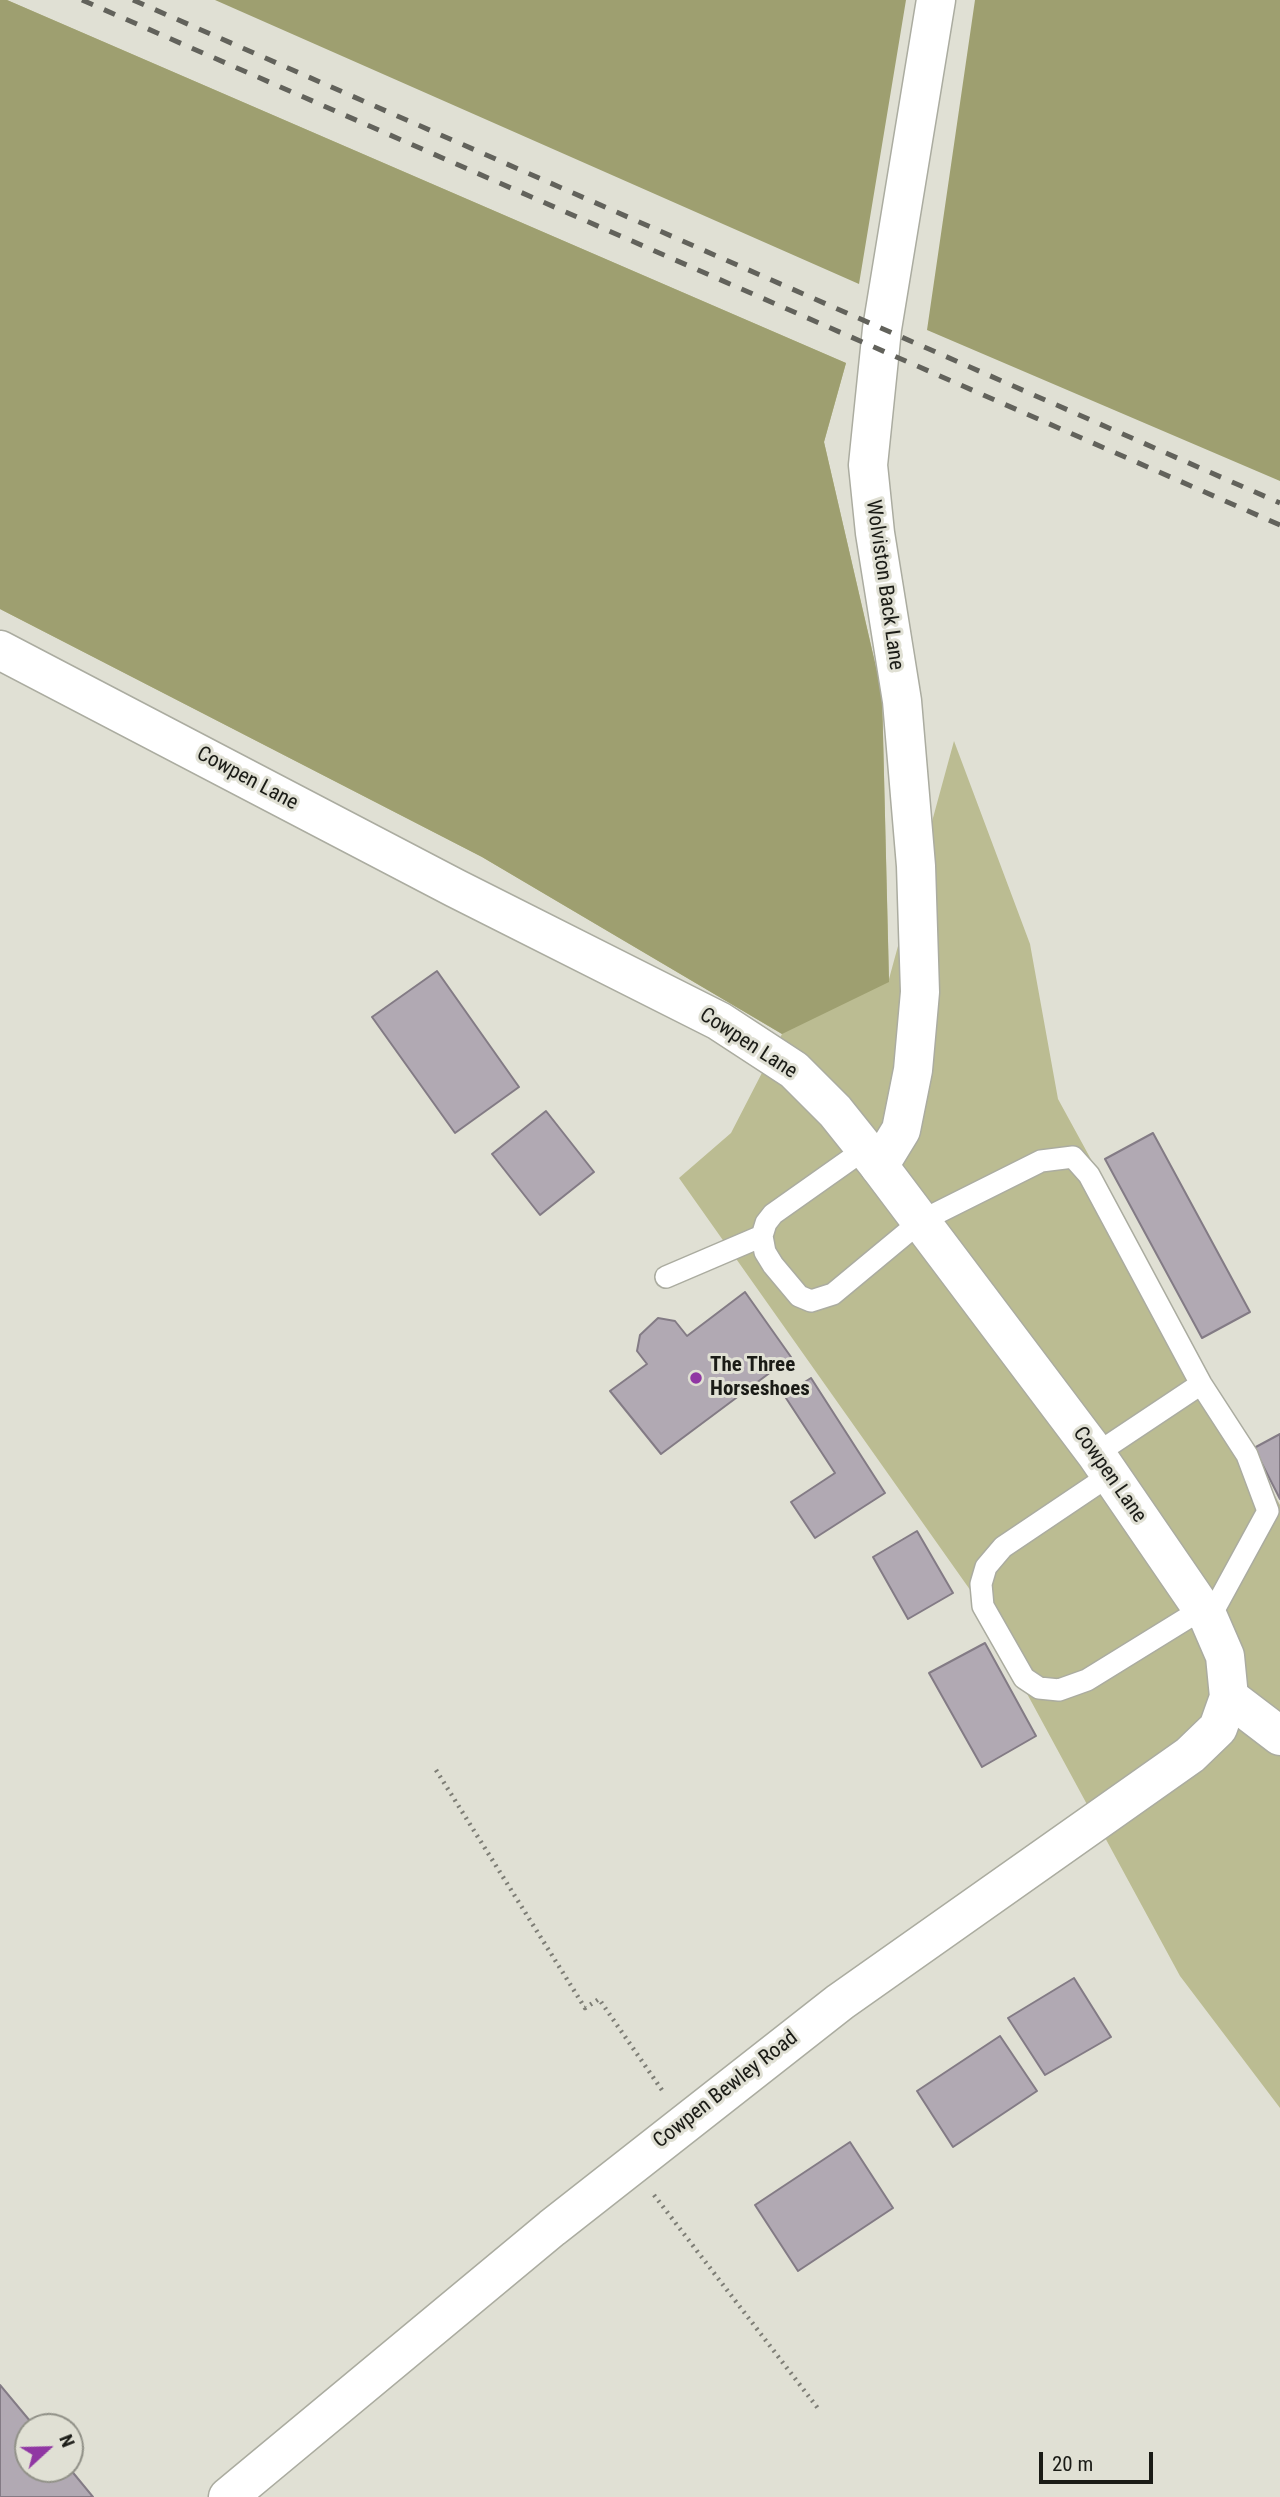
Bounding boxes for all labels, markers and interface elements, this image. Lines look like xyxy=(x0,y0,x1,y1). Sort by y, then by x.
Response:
street label: Wolviston Back Lane xyxy=(860,498,908,672)
street label: Cowpen Lane xyxy=(192,742,302,816)
street label: Cowpen Lane xyxy=(694,1003,802,1085)
place label: The Three Horseshoes xyxy=(710,1353,810,1403)
marker: The Three Horseshoes xyxy=(688,1370,704,1386)
street label: Cowpen Lane xyxy=(1067,1422,1151,1528)
street label: Cowpen Bewley Road xyxy=(649,2026,803,2154)
north arrow xyxy=(14,2413,84,2483)
text: N xyxy=(54,2431,80,2450)
scale bar xyxy=(1042,2438,1156,2482)
text: 20 m xyxy=(1052,2452,1093,2476)

